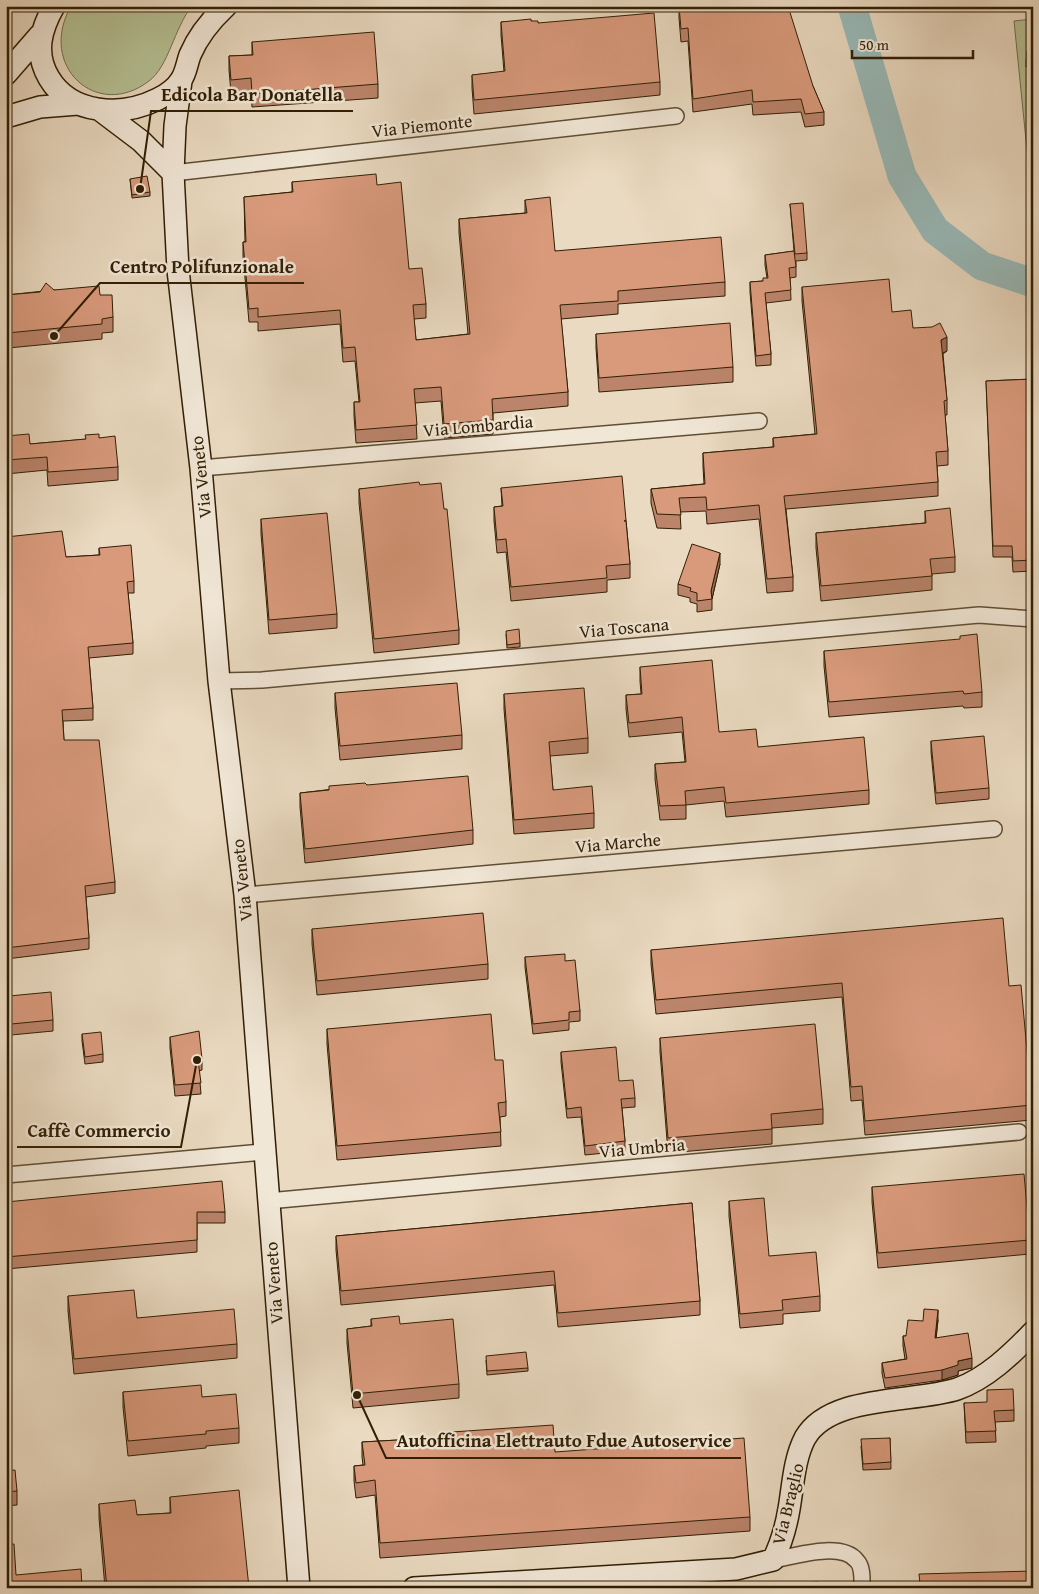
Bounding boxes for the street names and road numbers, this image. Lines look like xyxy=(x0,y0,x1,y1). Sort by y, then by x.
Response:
street label: Via Piemonte xyxy=(370,107,474,144)
street label: Via Lombardia xyxy=(422,407,535,444)
street label: Via Veneto xyxy=(183,435,218,520)
street label: Via Toscana xyxy=(578,610,671,645)
street label: Via Marche xyxy=(574,825,662,860)
street label: Via Veneto xyxy=(224,838,259,923)
street label: Via Umbria xyxy=(598,1130,687,1165)
street label: Via Veneto xyxy=(257,1241,290,1325)
street label: Via Braglio xyxy=(764,1460,811,1548)

